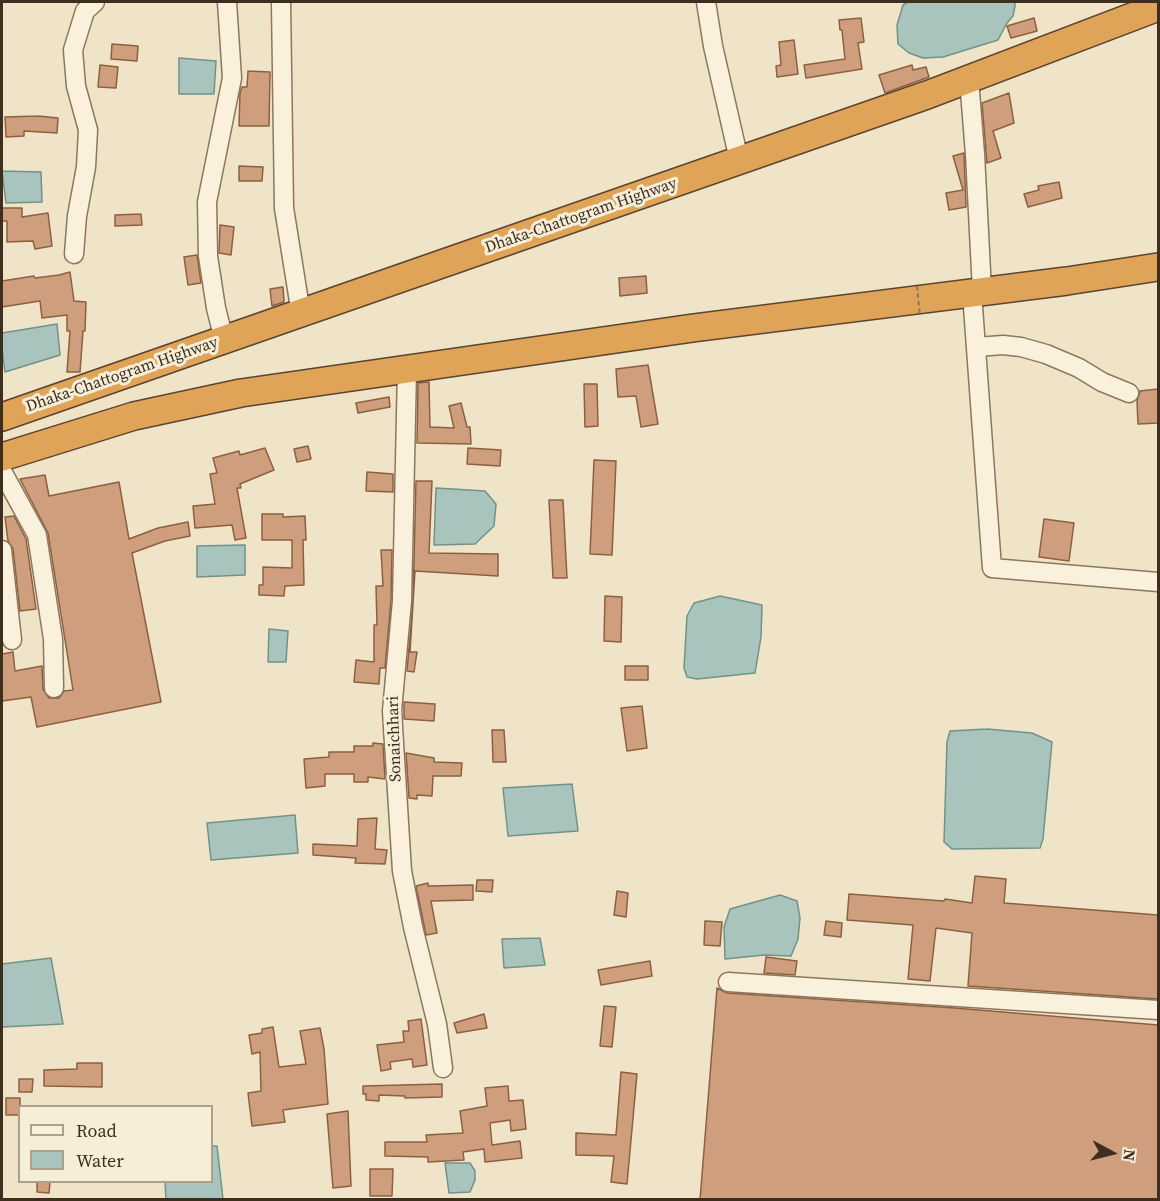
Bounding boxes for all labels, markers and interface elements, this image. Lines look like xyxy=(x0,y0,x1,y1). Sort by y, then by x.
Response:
street label: Dhaka-Chattogram Highway xyxy=(482,174,680,258)
street label: Dhaka-Chattogram Highway xyxy=(23,333,221,417)
street label: Sonaichhari xyxy=(384,696,406,782)
legend xyxy=(18,1105,213,1183)
text: Road xyxy=(76,1118,117,1143)
north arrow xyxy=(1082,1123,1142,1183)
text: Water xyxy=(76,1148,124,1173)
text: N xyxy=(1118,1148,1141,1162)

